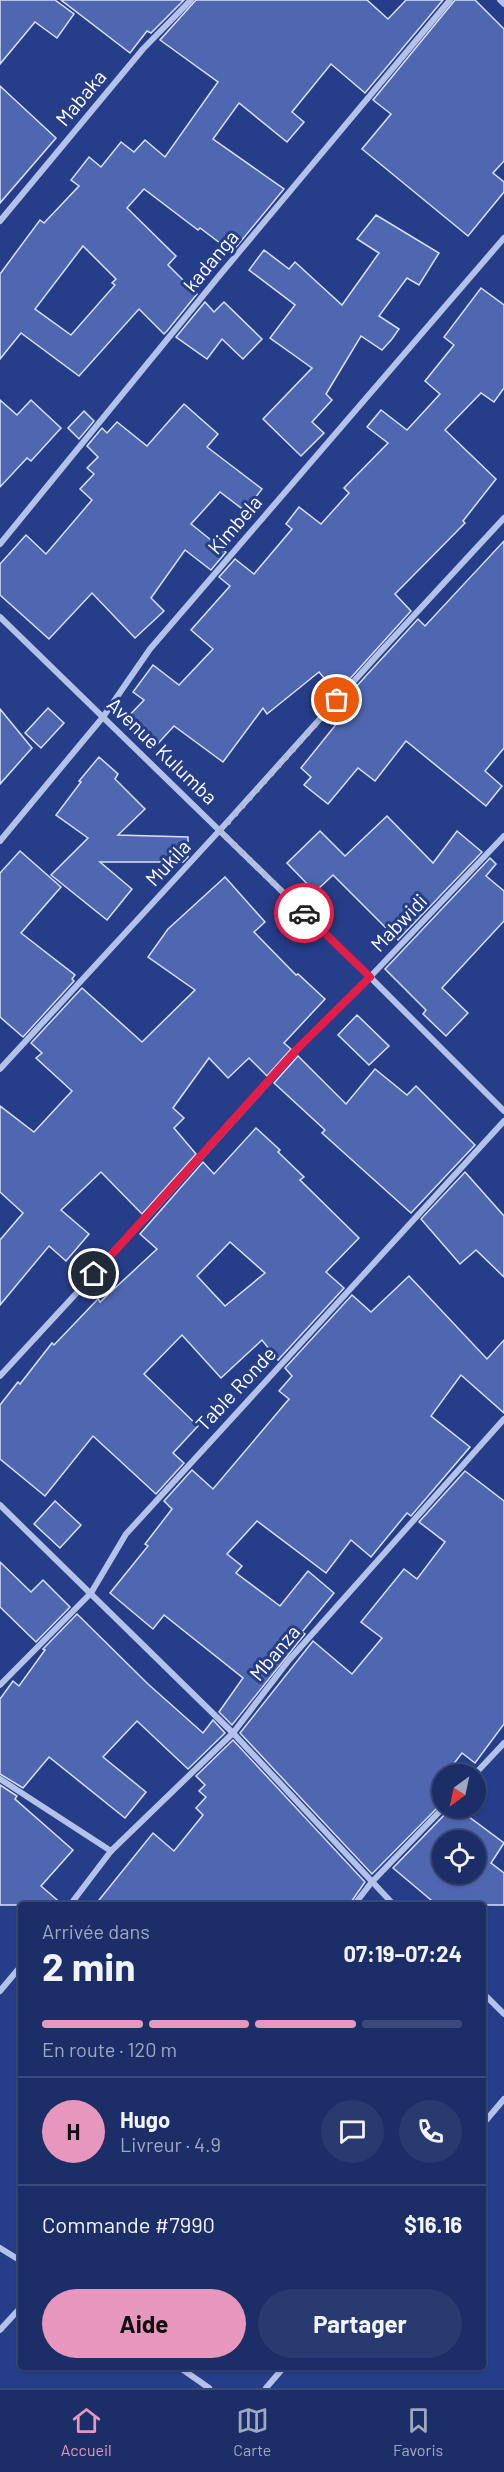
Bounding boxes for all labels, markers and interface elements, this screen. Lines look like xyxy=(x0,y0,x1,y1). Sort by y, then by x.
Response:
street label: Mabaka xyxy=(50,64,111,130)
street label: kadanga xyxy=(178,225,243,296)
street label: Kimbela xyxy=(202,490,266,559)
pin xyxy=(311,674,362,725)
icon: bag xyxy=(320,683,353,716)
street label: Avenue Kulumba xyxy=(103,692,223,809)
street label: Mukila xyxy=(140,834,195,891)
courier xyxy=(274,883,334,943)
street label: Mabwidi xyxy=(365,889,432,956)
icon: car xyxy=(288,897,321,930)
pin xyxy=(68,1248,119,1299)
icon: home xyxy=(77,1257,110,1290)
street label: Table Ronde xyxy=(190,1341,280,1436)
street label: Mbanza xyxy=(244,1620,304,1685)
north arrow xyxy=(432,1764,486,1818)
map controls xyxy=(432,1764,486,1884)
button: locate xyxy=(432,1830,486,1884)
text: Arrivée dans xyxy=(42,1919,150,1943)
text: 07:19–07:24 xyxy=(344,1940,462,1966)
text: 2 min xyxy=(42,1942,135,1989)
text: En route · 120 m xyxy=(42,2037,177,2061)
button: chat xyxy=(321,2100,384,2163)
button: phone xyxy=(399,2100,462,2163)
text: Hugo xyxy=(120,2106,170,2132)
text: H xyxy=(67,2118,80,2144)
text: Livreur · 4.9 xyxy=(120,2132,221,2156)
text: Commande #7990 xyxy=(42,2211,215,2237)
text: $16.16 xyxy=(404,2211,462,2237)
button: Aide xyxy=(42,2289,246,2358)
button: Partager xyxy=(258,2289,462,2358)
tab: Accueil xyxy=(61,2404,112,2459)
tab: Carte xyxy=(233,2404,271,2459)
tab: Favoris xyxy=(393,2404,443,2459)

